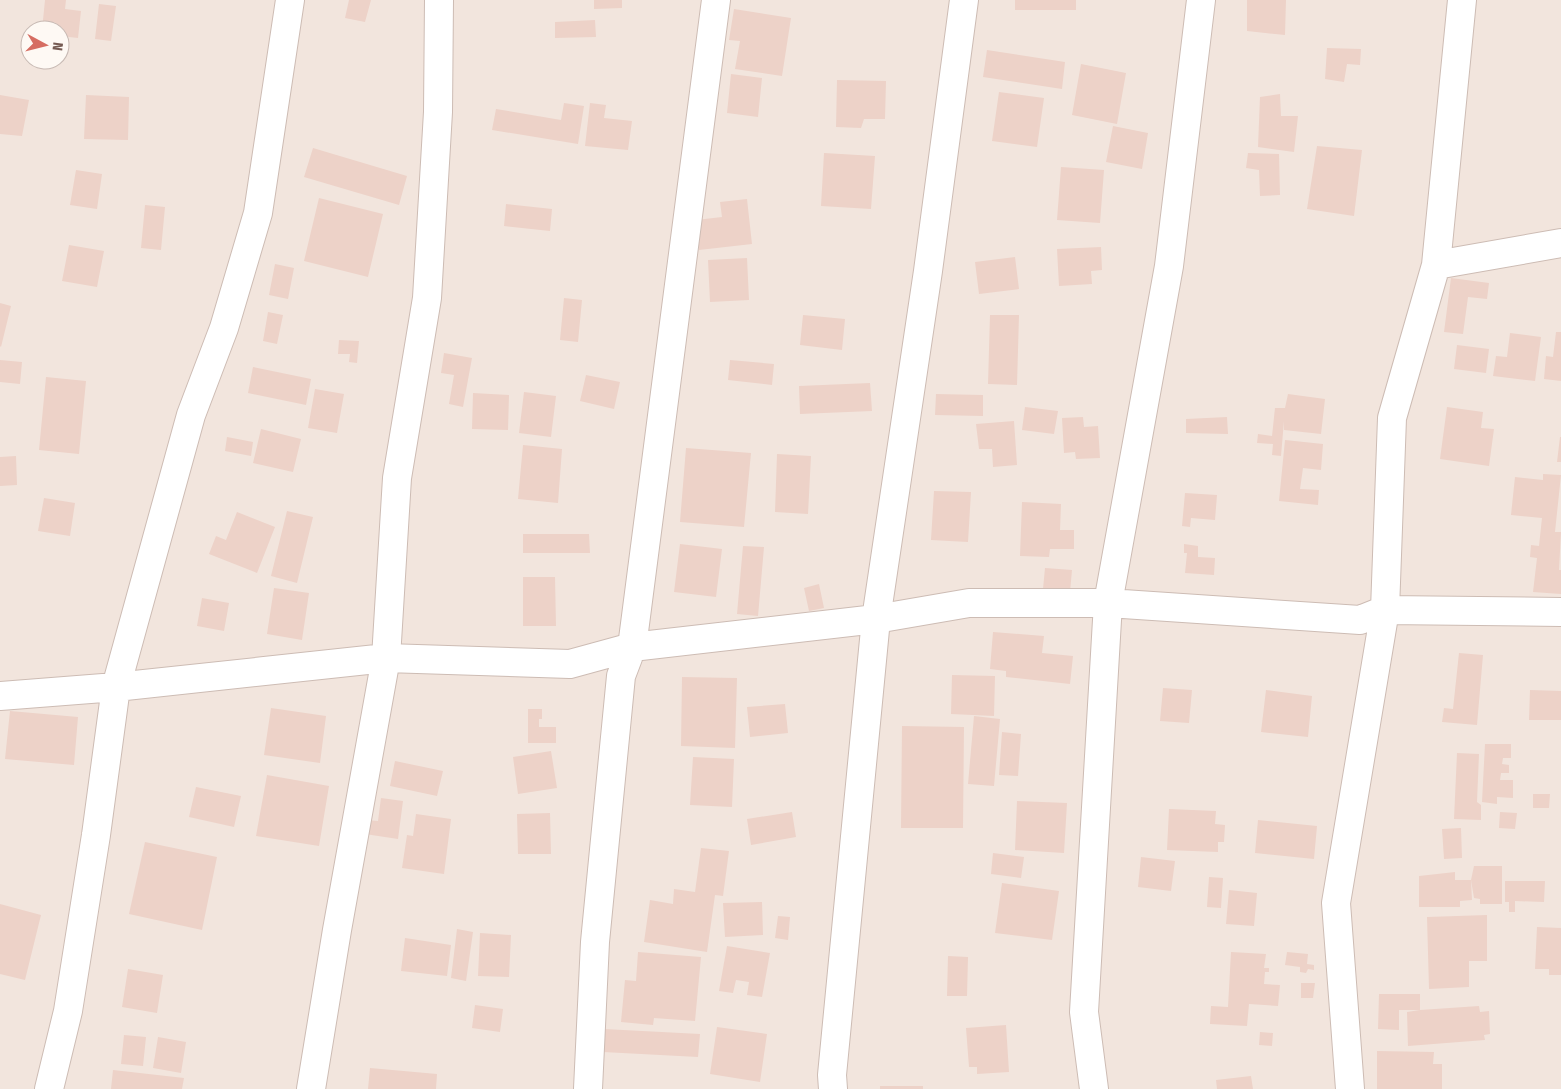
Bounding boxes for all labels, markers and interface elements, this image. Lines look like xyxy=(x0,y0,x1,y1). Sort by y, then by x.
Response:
north arrow xyxy=(20,20,70,70)
text: N xyxy=(48,41,66,52)

